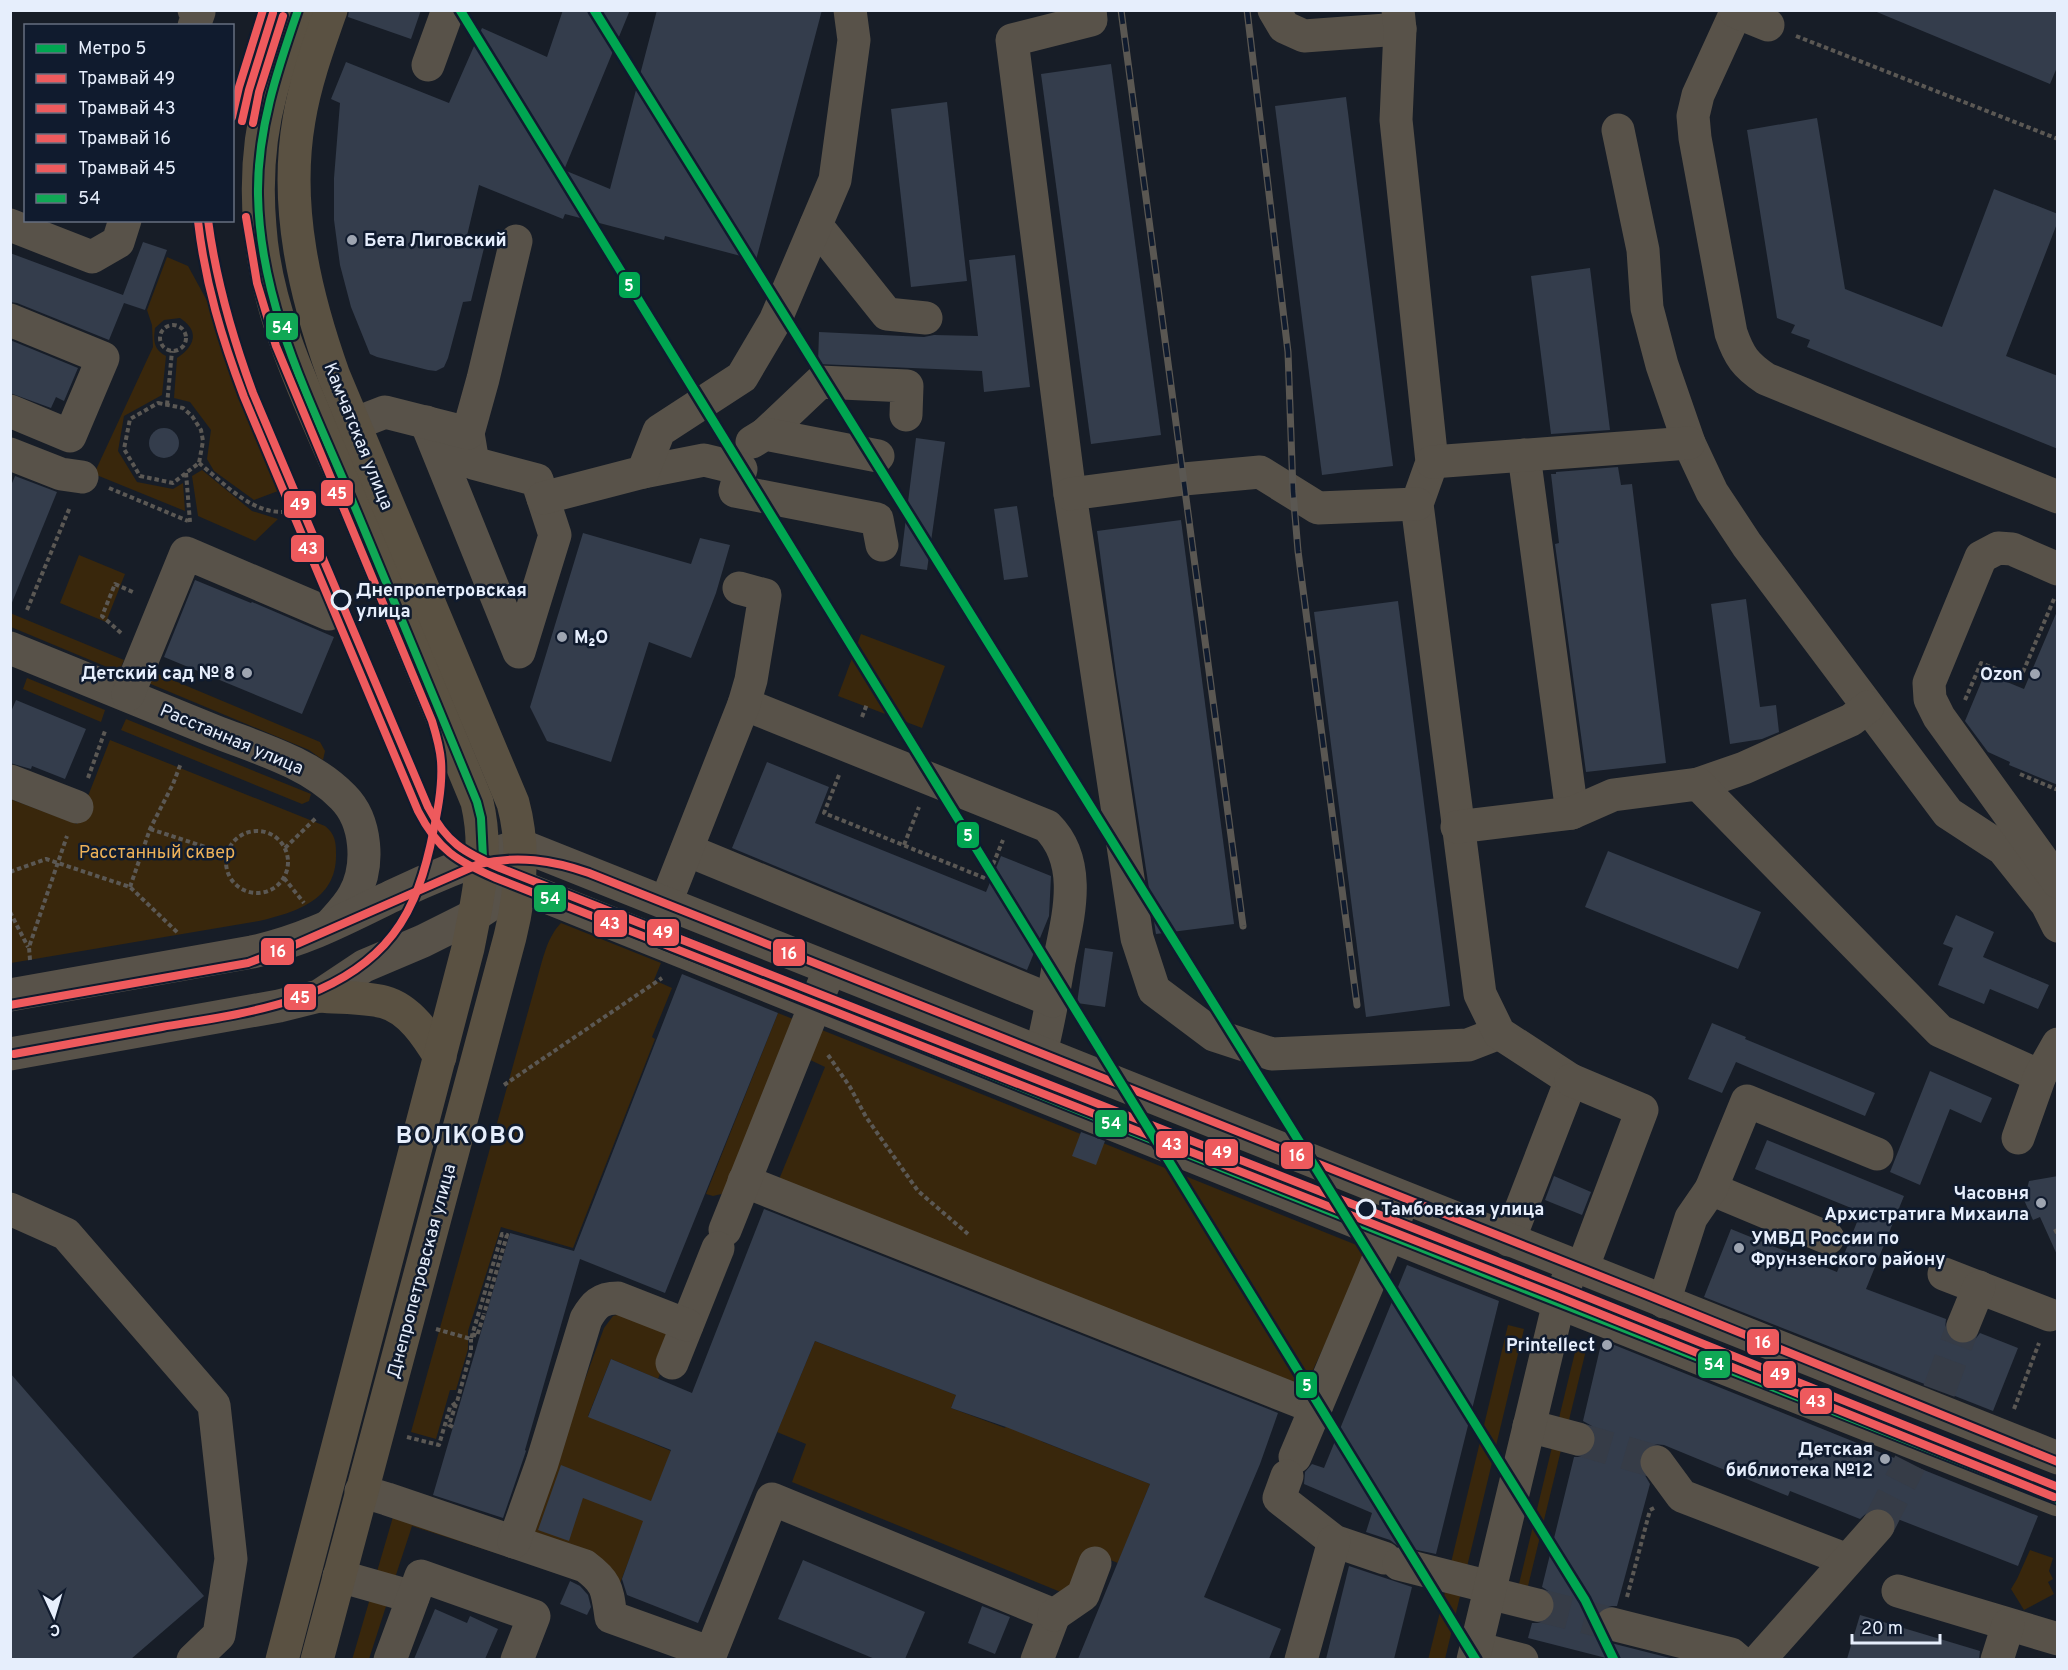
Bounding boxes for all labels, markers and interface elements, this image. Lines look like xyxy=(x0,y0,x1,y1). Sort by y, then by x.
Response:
legend xyxy=(24,24,234,222)
text: Метро 5 xyxy=(78,38,146,61)
text: Трамвай 49 xyxy=(78,68,175,91)
text: Трамвай 43 xyxy=(78,98,176,121)
text: Трамвай 16 xyxy=(78,128,171,151)
text: Трамвай 45 xyxy=(78,158,176,181)
text: 54 xyxy=(78,188,101,211)
place label: Бета Лиговский xyxy=(364,230,507,253)
marker: Бета Лиговский xyxy=(345,233,359,247)
line badge: 5 xyxy=(618,271,641,299)
text: 5 xyxy=(624,277,634,297)
line badge: 54 xyxy=(265,312,299,341)
text: 54 xyxy=(272,319,292,339)
street label: Камчатская улица xyxy=(318,360,398,514)
line badge: 45 xyxy=(320,479,354,507)
text: 45 xyxy=(327,485,347,505)
line badge: 49 xyxy=(283,490,317,519)
text: 49 xyxy=(290,496,310,516)
line badge: 43 xyxy=(290,534,325,563)
text: 43 xyxy=(298,540,318,560)
place label: Днепропетровская улица xyxy=(356,580,527,624)
marker: Днепропетровская улица xyxy=(331,590,351,610)
place label: М₂O xyxy=(574,627,608,650)
marker: М₂O xyxy=(555,630,569,644)
place label: Детский сад № 8 xyxy=(81,663,235,686)
place label: Ozon xyxy=(1980,664,2023,687)
marker: Детский сад № 8 xyxy=(240,666,254,680)
marker: Ozon xyxy=(2028,667,2042,681)
street label: Расстанная улица xyxy=(156,700,307,781)
line badge: 5 xyxy=(956,821,980,849)
text: 5 xyxy=(963,827,973,847)
park label: Расстанный сквер xyxy=(79,842,235,865)
line badge: 54 xyxy=(533,884,567,913)
text: 54 xyxy=(540,890,560,910)
line badge: 43 xyxy=(593,909,628,938)
text: 43 xyxy=(600,915,620,935)
line badge: 49 xyxy=(646,918,680,947)
text: 49 xyxy=(653,924,673,944)
line badge: 16 xyxy=(260,937,295,966)
line badge: 16 xyxy=(772,938,806,967)
text: 16 xyxy=(270,943,286,963)
text: 16 xyxy=(781,945,797,965)
line badge: 45 xyxy=(283,983,317,1011)
text: 45 xyxy=(290,989,310,1009)
line badge: 54 xyxy=(1094,1109,1128,1138)
text: 54 xyxy=(1101,1115,1121,1135)
district label: ВОЛКОВО xyxy=(396,1122,526,1152)
line badge: 43 xyxy=(1155,1130,1189,1159)
text: 43 xyxy=(1162,1136,1182,1156)
line badge: 49 xyxy=(1204,1138,1239,1167)
line badge: 16 xyxy=(1280,1141,1314,1170)
text: 49 xyxy=(1212,1144,1232,1164)
text: 16 xyxy=(1289,1147,1305,1167)
street label: Днепропетровская улица xyxy=(383,1162,462,1381)
place label: Часовня Архистратига Михаила xyxy=(1824,1183,2029,1227)
marker: Часовня Архистратига Михаила xyxy=(2034,1196,2048,1210)
marker: Тамбовская улица xyxy=(1356,1199,1376,1219)
place label: Тамбовская улица xyxy=(1381,1199,1544,1222)
place label: УМВД России по Фрунзенского району xyxy=(1751,1228,1945,1272)
marker: УМВД России по Фрунзенского району xyxy=(1732,1241,1746,1255)
line badge: 16 xyxy=(1746,1328,1780,1356)
text: 16 xyxy=(1755,1334,1771,1354)
place label: Printellect xyxy=(1506,1335,1595,1358)
marker: Printellect xyxy=(1600,1338,1614,1352)
line badge: 54 xyxy=(1697,1350,1731,1379)
text: 54 xyxy=(1704,1356,1724,1376)
line badge: 49 xyxy=(1762,1360,1797,1389)
text: 49 xyxy=(1770,1366,1790,1386)
line badge: 5 xyxy=(1295,1371,1318,1399)
text: 5 xyxy=(1302,1377,1312,1397)
line badge: 43 xyxy=(1799,1387,1833,1415)
text: 43 xyxy=(1806,1393,1826,1413)
place label: Детская библиотека №12 xyxy=(1726,1439,1873,1483)
marker: Детская библиотека №12 xyxy=(1878,1452,1892,1466)
north arrow xyxy=(24,1586,84,1646)
scale bar xyxy=(1852,1607,1940,1645)
text: 20 m xyxy=(1861,1618,1903,1641)
text: С xyxy=(49,1619,61,1639)

